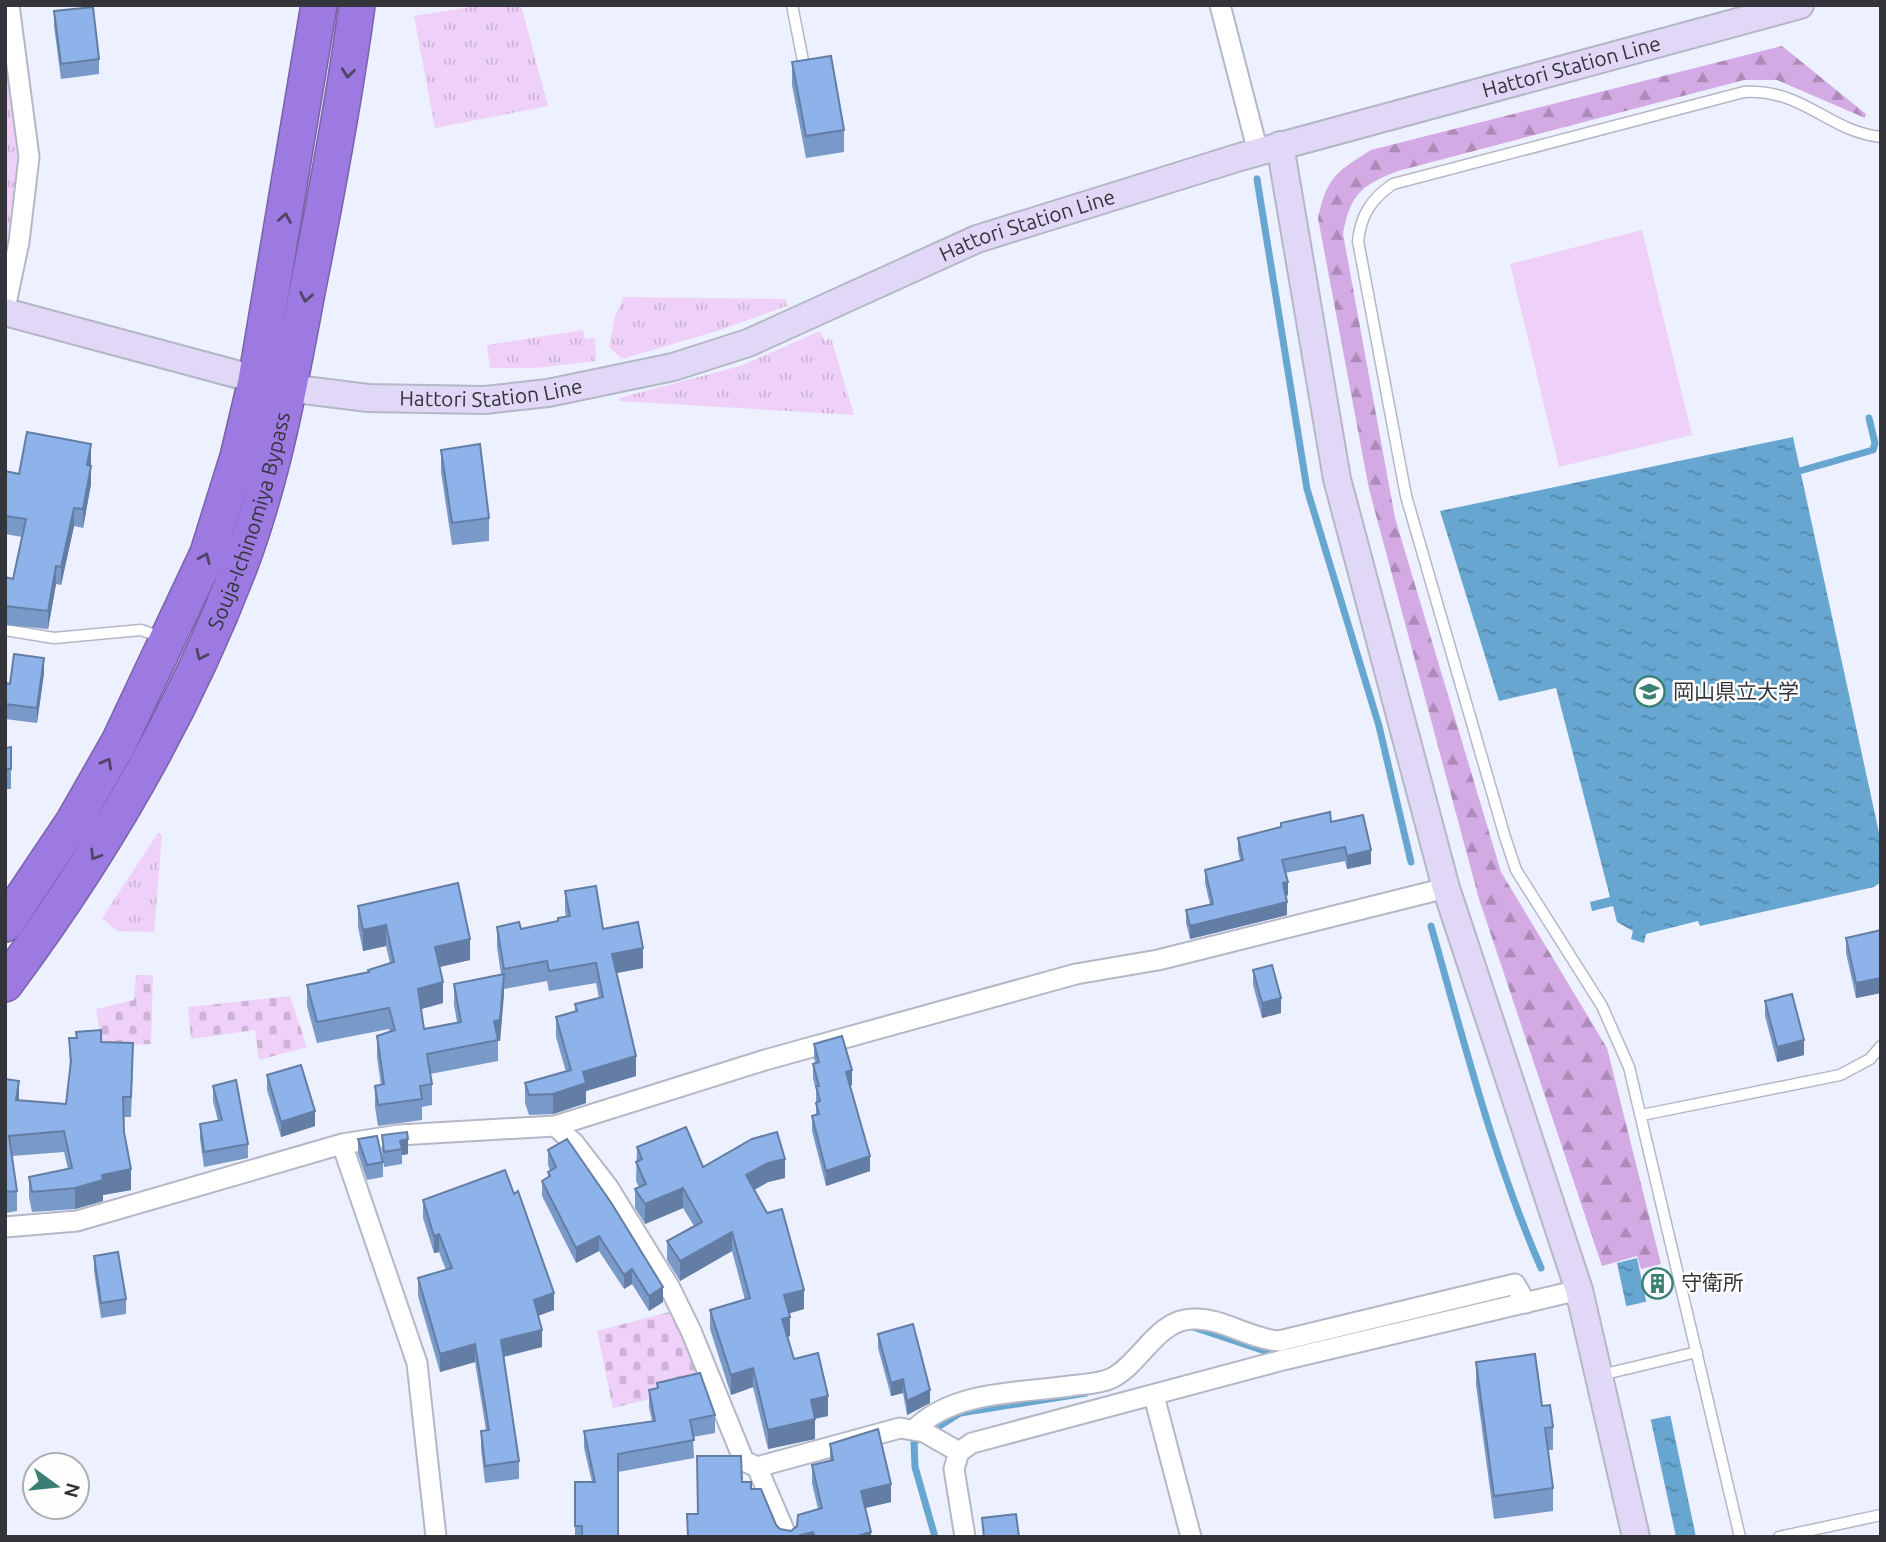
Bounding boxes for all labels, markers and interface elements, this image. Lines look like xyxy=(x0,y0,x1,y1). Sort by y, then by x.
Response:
street label: Hattori Station Line xyxy=(1479,30,1663,102)
one-way arrow xyxy=(341,67,356,79)
street label: Hattori Station Line xyxy=(935,184,1118,266)
one-way arrow xyxy=(277,212,292,224)
one-way arrow xyxy=(300,291,315,303)
street label: Hattori Station Line xyxy=(399,373,584,411)
street label: Souja-Ichinomiya Bypass xyxy=(202,410,294,633)
one-way arrow xyxy=(197,552,211,565)
one-way arrow xyxy=(195,647,209,660)
school or university icon: 岡山県立大学 xyxy=(1633,675,1667,709)
place label: 岡山県立大学 xyxy=(1673,679,1799,703)
one-way arrow xyxy=(99,757,112,770)
one-way arrow xyxy=(90,848,103,861)
building icon: 守衛所 xyxy=(1641,1266,1675,1300)
place label: 守衛所 xyxy=(1681,1270,1744,1294)
north arrow xyxy=(21,1451,91,1521)
text: N xyxy=(60,1481,85,1500)

